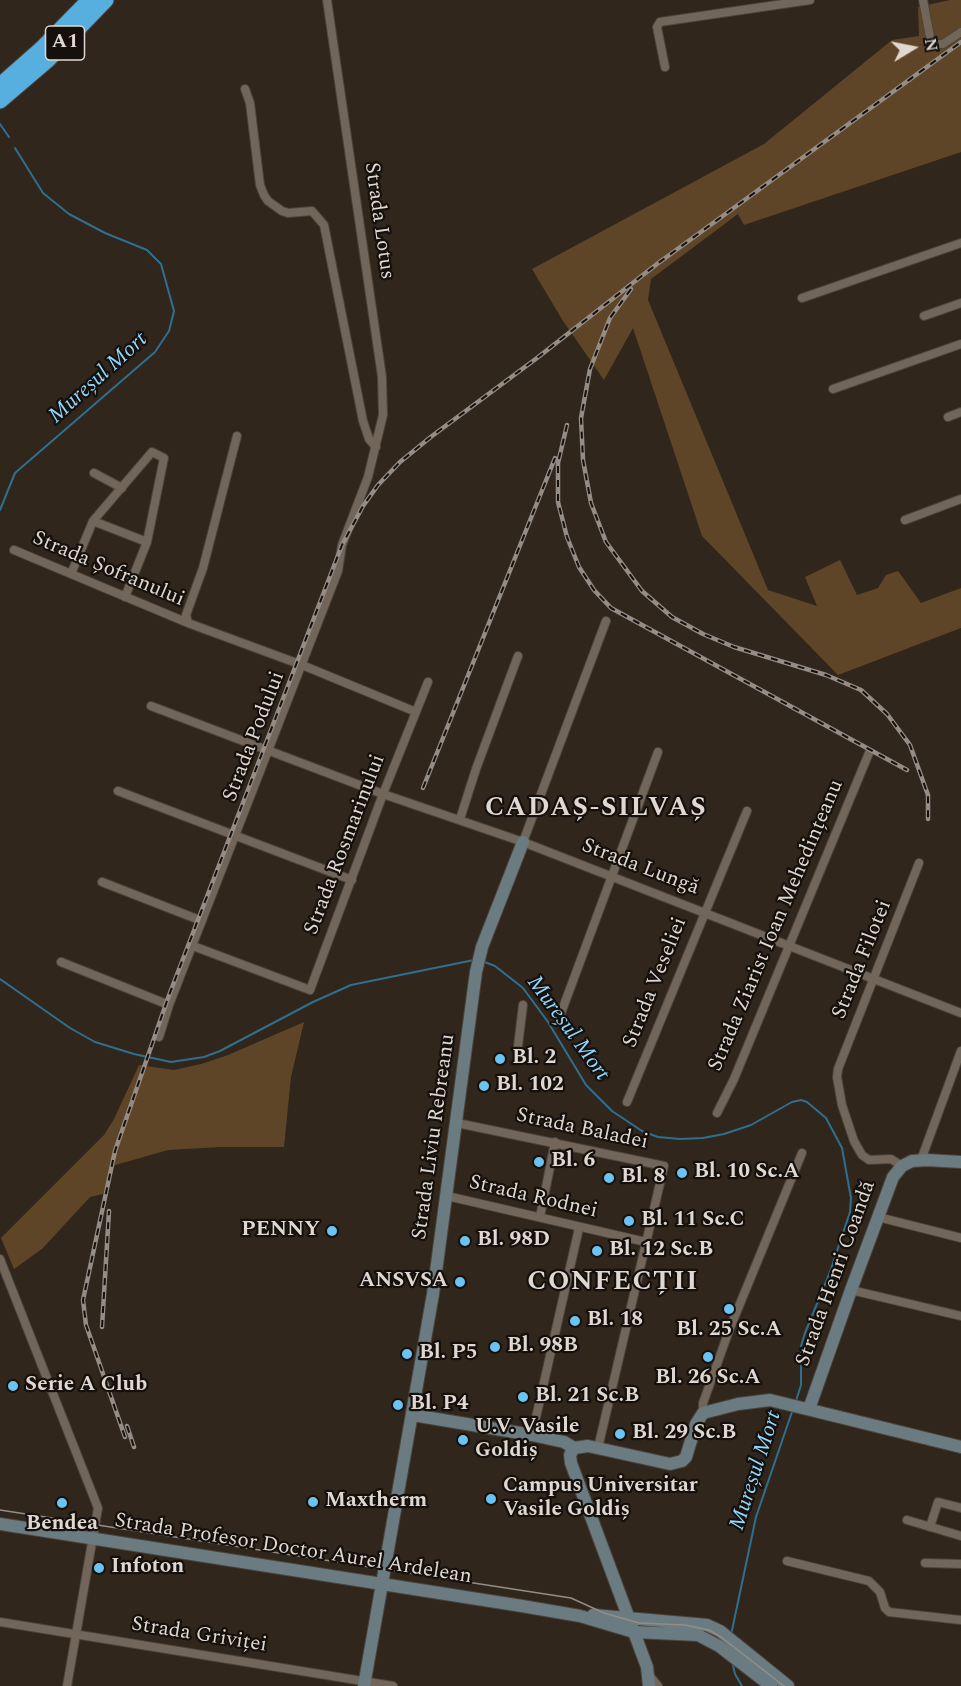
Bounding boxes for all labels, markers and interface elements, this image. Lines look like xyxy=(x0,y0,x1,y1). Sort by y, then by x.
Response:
north arrow xyxy=(883,18,943,78)
road number: A1 xyxy=(46,26,84,60)
text: N xyxy=(918,36,944,53)
street label: Strada Lotus xyxy=(357,161,399,281)
water label: Mureșul Mort xyxy=(44,328,154,430)
street label: Strada Șofranului xyxy=(28,527,188,613)
street label: Strada Podului xyxy=(219,668,291,806)
street label: Strada Rosmarinului xyxy=(300,751,392,939)
street label: Strada Ziarist Ioan Mehedințeanu xyxy=(704,776,850,1076)
district label: CADAȘ-SILVAȘ xyxy=(485,794,707,826)
street label: Strada Lungă xyxy=(578,834,702,902)
street label: Strada Filotei xyxy=(828,897,898,1023)
street label: Strada Veseliei xyxy=(618,914,694,1052)
water label: Mureșul Mort xyxy=(520,971,614,1087)
street label: Strada Liviu Rebreanu xyxy=(408,1033,462,1241)
place label: Bl. 2 xyxy=(512,1046,556,1072)
marker: Bl. 2 xyxy=(493,1052,507,1066)
place label: Bl. 102 xyxy=(496,1073,564,1099)
marker: Bl. 102 xyxy=(477,1079,491,1093)
street label: Strada Baladei xyxy=(514,1104,650,1156)
place label: Bl. 6 xyxy=(551,1149,595,1175)
marker: Bl. 6 xyxy=(532,1155,546,1169)
place label: Bl. 10 Sc.A xyxy=(694,1160,799,1186)
place label: Bl. 8 xyxy=(621,1165,665,1191)
marker: Bl. 10 Sc.A xyxy=(675,1166,689,1180)
street label: Strada Rodnei xyxy=(466,1171,600,1225)
marker: Bl. 8 xyxy=(602,1171,616,1185)
street label: Strada Henri Coandă xyxy=(792,1178,882,1370)
place label: Bl. 11 Sc.C xyxy=(641,1208,744,1234)
marker: Bl. 11 Sc.C xyxy=(622,1214,636,1228)
place label: PENNY xyxy=(241,1218,320,1244)
marker: PENNY xyxy=(325,1224,339,1238)
place label: Bl. 98D xyxy=(477,1228,550,1254)
marker: Bl. 98D xyxy=(458,1234,472,1248)
place label: Bl. 12 Sc.B xyxy=(609,1238,713,1264)
marker: Bl. 12 Sc.B xyxy=(590,1244,604,1258)
district label: CONFECȚII xyxy=(527,1268,699,1300)
place label: ANSVSA xyxy=(359,1269,448,1295)
marker: ANSVSA xyxy=(453,1275,467,1289)
marker: Bl. 25 Sc.A xyxy=(722,1302,736,1316)
place label: Bl. 18 xyxy=(587,1308,643,1334)
marker: Bl. 18 xyxy=(568,1314,582,1328)
place label: Bl. 25 Sc.A xyxy=(676,1318,782,1344)
place label: Bl. 98B xyxy=(507,1334,578,1360)
marker: Bl. 98B xyxy=(488,1340,502,1354)
place label: Bl. P5 xyxy=(419,1341,478,1367)
marker: Bl. P5 xyxy=(400,1347,414,1361)
marker: Bl. 26 Sc.A xyxy=(701,1350,715,1364)
place label: Bl. 26 Sc.A xyxy=(655,1366,761,1392)
place label: Serie A Club xyxy=(25,1373,147,1399)
marker: Serie A Club xyxy=(6,1379,20,1393)
place label: Bl. 21 Sc.B xyxy=(535,1384,639,1410)
marker: Bl. 21 Sc.B xyxy=(516,1390,530,1404)
place label: Bl. P4 xyxy=(410,1392,469,1418)
marker: Bl. P4 xyxy=(391,1398,405,1412)
water label: Mureșul Mort xyxy=(725,1408,789,1534)
place label: U.V. Vasile Goldiș xyxy=(475,1415,579,1465)
place label: Bl. 29 Sc.B xyxy=(632,1421,736,1447)
marker: Bl. 29 Sc.B xyxy=(613,1427,627,1441)
marker: U.V. Vasile Goldiș xyxy=(456,1433,470,1447)
place label: Campus Universitar Vasile Goldiș xyxy=(503,1474,698,1524)
place label: Maxtherm xyxy=(325,1489,427,1515)
marker: Campus Universitar Vasile Goldiș xyxy=(484,1492,498,1506)
marker: Maxtherm xyxy=(306,1495,320,1509)
marker: Bendea xyxy=(55,1496,69,1510)
street label: Strada Profesor Doctor Aurel Ardelean xyxy=(113,1509,473,1591)
place label: Bendea xyxy=(26,1512,98,1538)
place label: Infoton xyxy=(111,1555,184,1581)
marker: Infoton xyxy=(92,1561,106,1575)
street label: Strada Griviței xyxy=(129,1613,269,1659)

